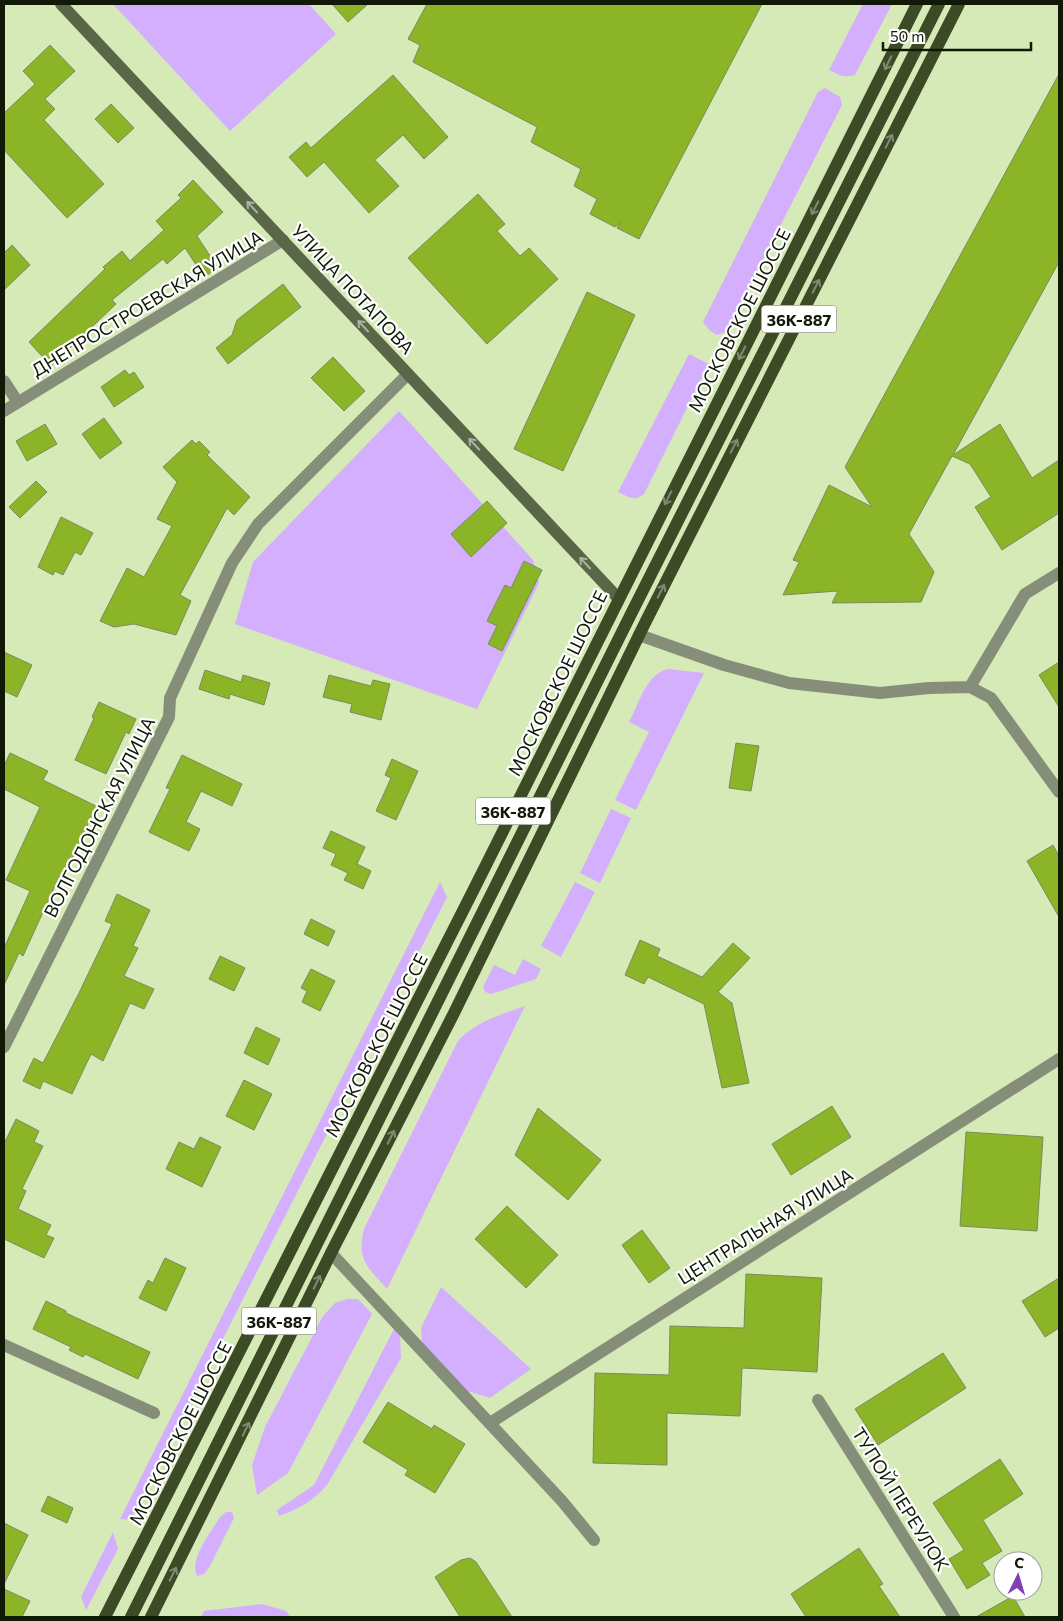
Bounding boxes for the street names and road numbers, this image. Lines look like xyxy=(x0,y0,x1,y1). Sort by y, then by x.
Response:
street label: УЛИЦА ПОТАПОВА xyxy=(287,220,419,358)
street label: МОСКОВСКОЕ ШОССЕ xyxy=(683,224,795,416)
street label: ДНЕПРОСТРОЕВСКАЯ УЛИЦА xyxy=(27,225,267,381)
road number: 36К-887 xyxy=(762,306,836,332)
street label: МОСКОВСКОЕ ШОССЕ xyxy=(503,587,611,779)
street label: ВОЛГОДОНСКАЯ УЛИЦА xyxy=(39,713,159,921)
road number: 36К-887 xyxy=(476,798,550,824)
street label: МОСКОВСКОЕ ШОССЕ xyxy=(320,949,432,1141)
street label: ЦЕНТРАЛЬНАЯ УЛИЦА xyxy=(673,1163,857,1289)
road number: 36К-887 xyxy=(242,1308,316,1334)
street label: МОСКОВСКОЕ ШОССЕ xyxy=(124,1337,236,1529)
street label: ТУПОЙ ПЕРЕУЛОК xyxy=(848,1423,954,1575)

